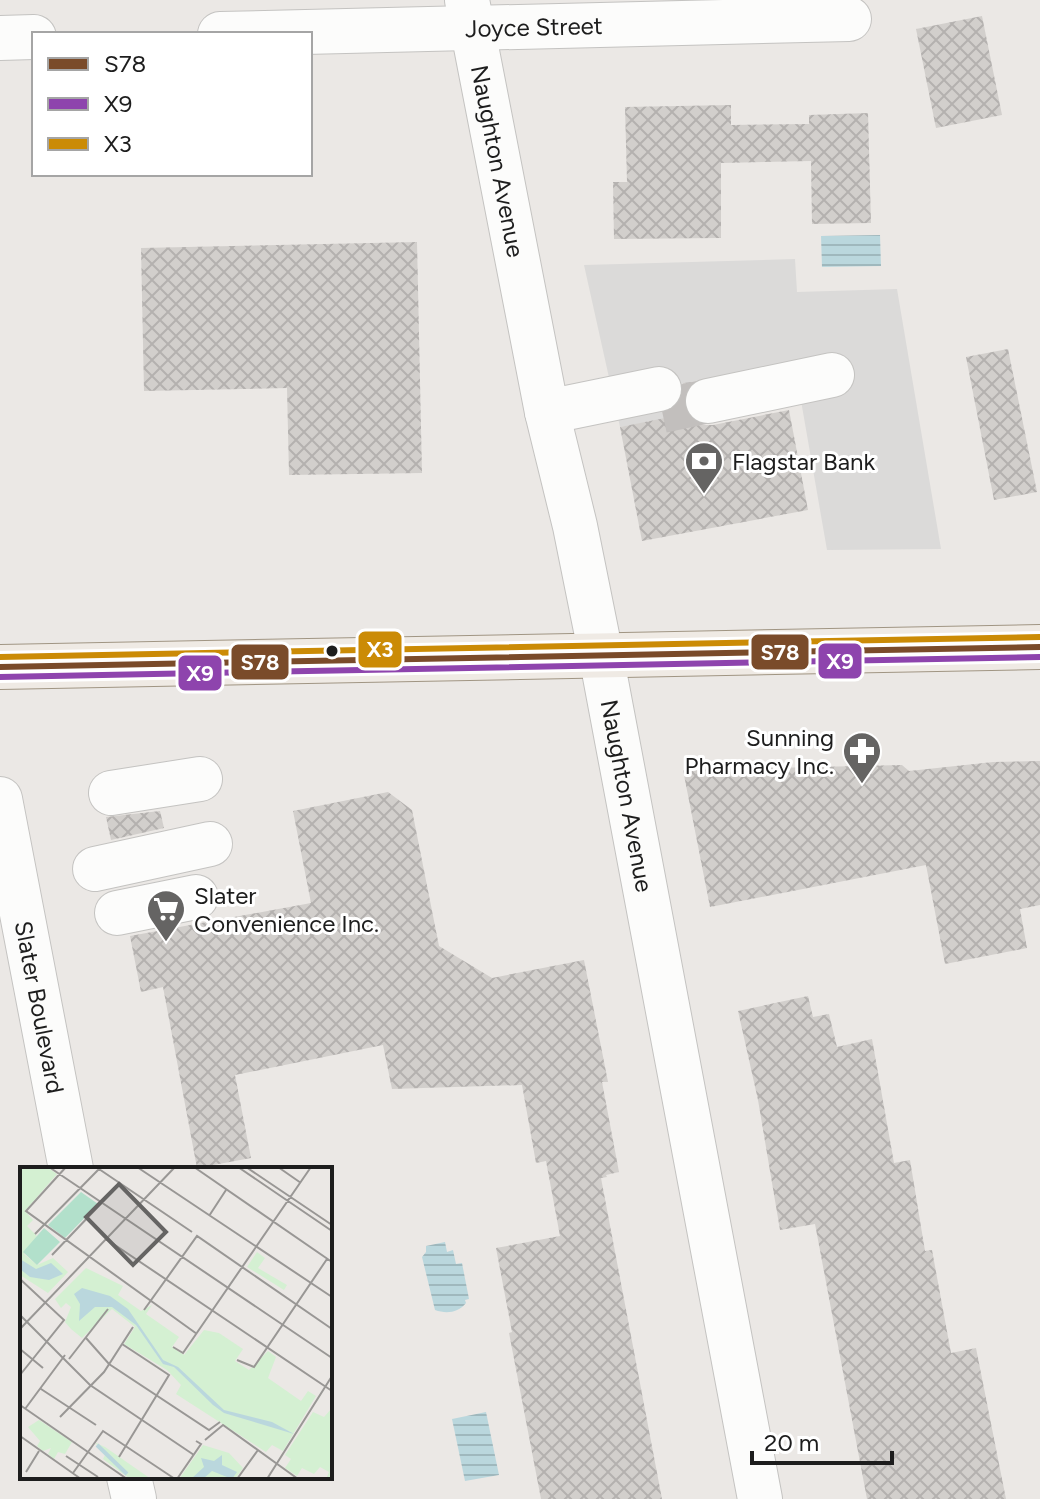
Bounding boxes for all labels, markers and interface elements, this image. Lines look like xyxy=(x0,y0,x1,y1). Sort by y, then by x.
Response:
street label: Joyce Street xyxy=(465,10,603,43)
legend xyxy=(32,32,312,176)
text: S78 xyxy=(104,49,146,78)
street label: Naughton Avenue xyxy=(465,62,531,260)
text: X9 xyxy=(104,89,132,118)
text: X3 xyxy=(104,129,132,158)
bank icon: Flagstar Bank xyxy=(683,440,725,495)
place label: Flagstar Bank xyxy=(732,447,875,476)
line badge: X3 xyxy=(357,630,403,669)
line badge: S78 xyxy=(750,633,810,671)
text: X3 xyxy=(366,636,394,663)
text: S78 xyxy=(760,639,800,666)
line badge: X9 xyxy=(817,642,863,680)
line badge: S78 xyxy=(230,643,290,681)
unlabelled marker xyxy=(324,643,340,659)
text: X9 xyxy=(826,648,854,675)
text: S78 xyxy=(240,649,280,676)
line badge: X9 xyxy=(177,654,223,692)
text: X9 xyxy=(186,660,214,687)
street label: Naughton Avenue xyxy=(595,697,660,894)
place label: Sunning Pharmacy Inc. xyxy=(685,723,834,780)
pharmacy icon: Sunning Pharmacy Inc. xyxy=(841,730,883,785)
place label: Slater Convenience Inc. xyxy=(194,881,379,938)
supermarket icon: Slater Convenience Inc. xyxy=(145,888,187,943)
street label: Slater Boulevard xyxy=(9,918,71,1096)
inset map xyxy=(20,1167,332,1479)
scale bar xyxy=(752,1415,892,1465)
text: 20 m xyxy=(764,1428,819,1457)

